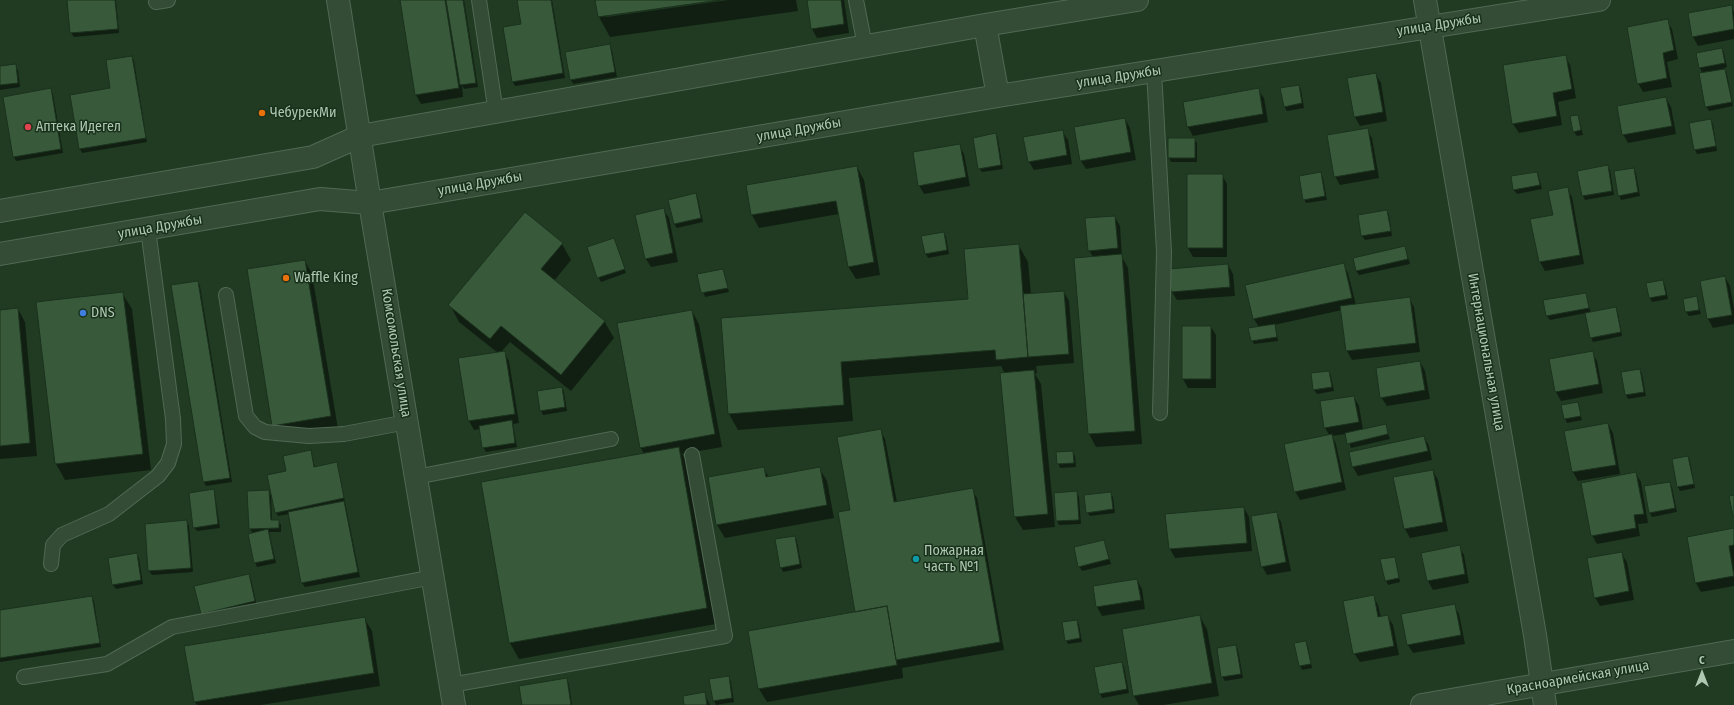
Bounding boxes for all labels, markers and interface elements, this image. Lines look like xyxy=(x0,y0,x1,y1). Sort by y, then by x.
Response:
street label: улица Дружбы xyxy=(1396,10,1482,40)
street label: улица Дружбы xyxy=(1076,62,1162,92)
place label: ЧебурекМи xyxy=(270,105,336,121)
marker: ЧебурекМи xyxy=(257,108,267,118)
street label: улица Дружбы xyxy=(756,114,842,146)
place label: Аптека Идегел xyxy=(36,119,121,135)
marker: Аптека Идегел xyxy=(23,122,33,132)
street label: улица Дружбы xyxy=(437,168,523,200)
street label: улица Дружбы xyxy=(117,211,203,243)
place label: Waffle King xyxy=(294,270,358,286)
street label: Интернациональная улица xyxy=(1464,272,1508,432)
marker: Waffle King xyxy=(281,273,291,283)
street label: Комсомольская улица xyxy=(378,287,414,419)
place label: DNS xyxy=(91,305,115,321)
marker: DNS xyxy=(78,308,88,318)
place label: Пожарная часть №1 xyxy=(924,543,984,576)
marker: Пожарная часть №1 xyxy=(911,554,921,564)
north arrow xyxy=(1682,653,1722,693)
text: С xyxy=(1699,654,1705,667)
street label: Красноармейская улица xyxy=(1506,657,1650,699)

